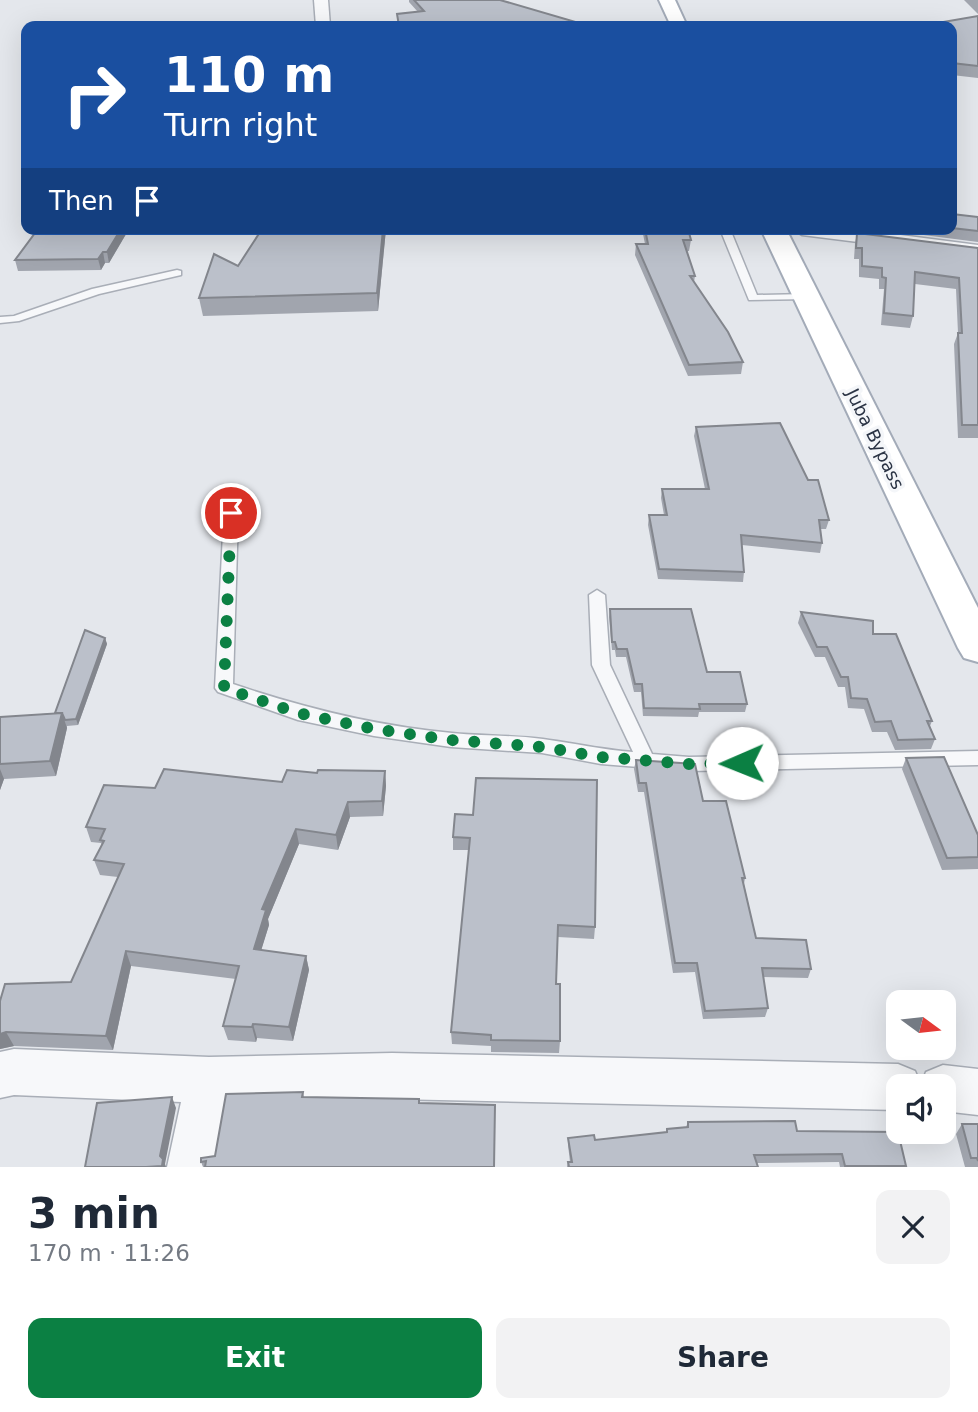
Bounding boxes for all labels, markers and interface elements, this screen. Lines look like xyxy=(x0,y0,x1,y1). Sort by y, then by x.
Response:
text: 110 m xyxy=(164,47,334,104)
icon: right xyxy=(49,49,140,140)
text: Turn right xyxy=(164,106,317,144)
icon: arrive xyxy=(128,182,166,220)
text: Then xyxy=(49,186,114,216)
street label: Juba Bypass xyxy=(842,384,909,492)
pin xyxy=(201,483,261,543)
icon: arrive xyxy=(212,494,250,532)
position arrow xyxy=(705,726,779,800)
north arrow xyxy=(886,990,956,1060)
map controls xyxy=(886,990,956,1144)
button: sound xyxy=(886,1074,956,1144)
text: 3 min xyxy=(28,1189,160,1238)
button: close xyxy=(876,1190,950,1264)
text: 170 m · 11:26 xyxy=(28,1240,190,1266)
button: Exit xyxy=(28,1318,482,1398)
button: Share xyxy=(496,1318,950,1398)

